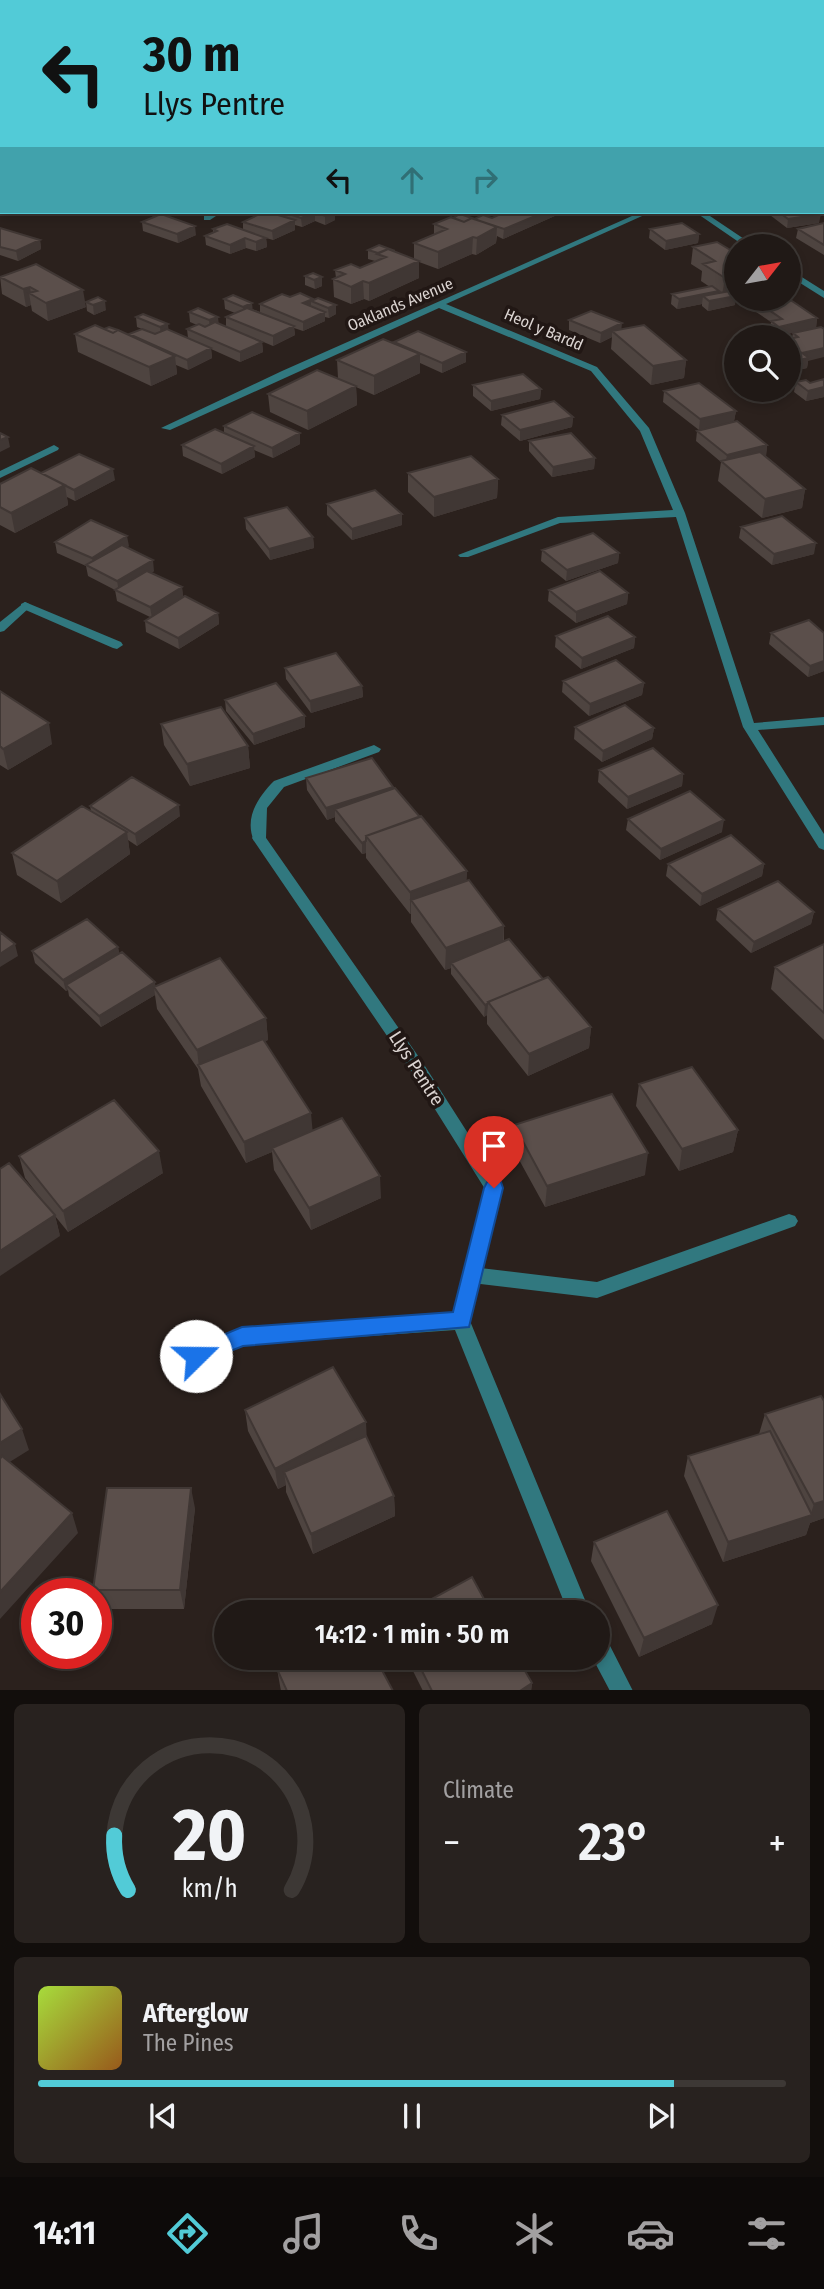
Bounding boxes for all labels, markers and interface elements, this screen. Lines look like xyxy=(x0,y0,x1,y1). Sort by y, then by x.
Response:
text: 30 m xyxy=(143,25,241,84)
icon: left xyxy=(28,28,119,119)
text: Llys Pentre xyxy=(143,85,285,123)
icon: left xyxy=(320,161,358,199)
icon: ahead xyxy=(393,161,431,199)
icon: right xyxy=(466,161,504,199)
north arrow xyxy=(724,234,802,312)
map controls xyxy=(724,234,801,402)
street label: Oaklands Avenue xyxy=(345,274,456,335)
street label: Heol y Bardd xyxy=(502,304,586,355)
button: search xyxy=(724,325,801,402)
street label: Llys Pentre xyxy=(384,1027,449,1110)
pin xyxy=(464,1116,524,1188)
icon: arrive xyxy=(475,1127,513,1165)
position arrow xyxy=(159,1319,233,1393)
speed limit sign: 30 xyxy=(21,1578,112,1669)
text: 14:12 · 1 min · 50 m xyxy=(315,1619,509,1650)
text: Climate xyxy=(443,1776,514,1804)
text: 20 xyxy=(172,1792,246,1879)
text: 23° xyxy=(578,1811,651,1874)
text: − xyxy=(443,1820,460,1866)
text: + xyxy=(769,1820,786,1866)
text: km/h xyxy=(182,1873,237,1903)
text: Afterglow xyxy=(143,1998,248,2029)
text: The Pines xyxy=(143,2029,234,2057)
icon: previous xyxy=(144,2097,182,2135)
icon: pause xyxy=(393,2097,431,2135)
icon: next xyxy=(642,2097,680,2135)
icon: directions xyxy=(163,2209,212,2258)
icon: music xyxy=(279,2209,328,2258)
icon: phone xyxy=(394,2209,443,2258)
icon: climate xyxy=(510,2209,559,2258)
icon: car xyxy=(626,2209,675,2258)
icon: filters xyxy=(742,2209,791,2258)
text: 14:11 xyxy=(33,2214,96,2252)

